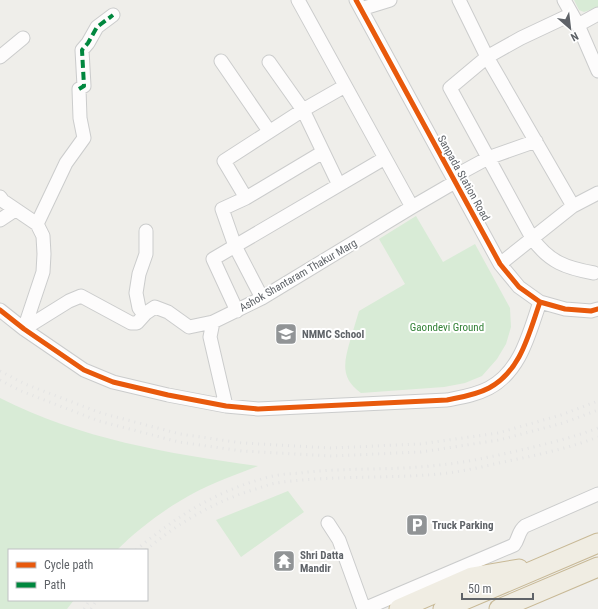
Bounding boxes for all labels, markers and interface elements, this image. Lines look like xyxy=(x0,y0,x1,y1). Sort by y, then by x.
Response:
north arrow xyxy=(550,8,590,48)
text: N xyxy=(568,29,580,44)
street label: Sanpada Station Road xyxy=(435,133,492,223)
street label: Ashok Shantaram Thakur Marg xyxy=(237,236,359,314)
school or university icon: NMMC School xyxy=(273,321,299,347)
park label: Gaondevi Ground xyxy=(410,321,484,334)
place label: NMMC School xyxy=(302,328,365,341)
parking icon: Truck Parking xyxy=(404,512,430,538)
place label: Truck Parking xyxy=(432,519,494,532)
temple icon: Shri Datta Mandir xyxy=(271,548,297,574)
legend xyxy=(8,549,148,601)
place label: Shri Datta Mandir xyxy=(300,549,344,575)
text: Cycle path xyxy=(44,558,94,572)
scale bar xyxy=(462,575,533,601)
text: Path xyxy=(44,578,66,592)
text: 50 m xyxy=(468,582,492,596)

